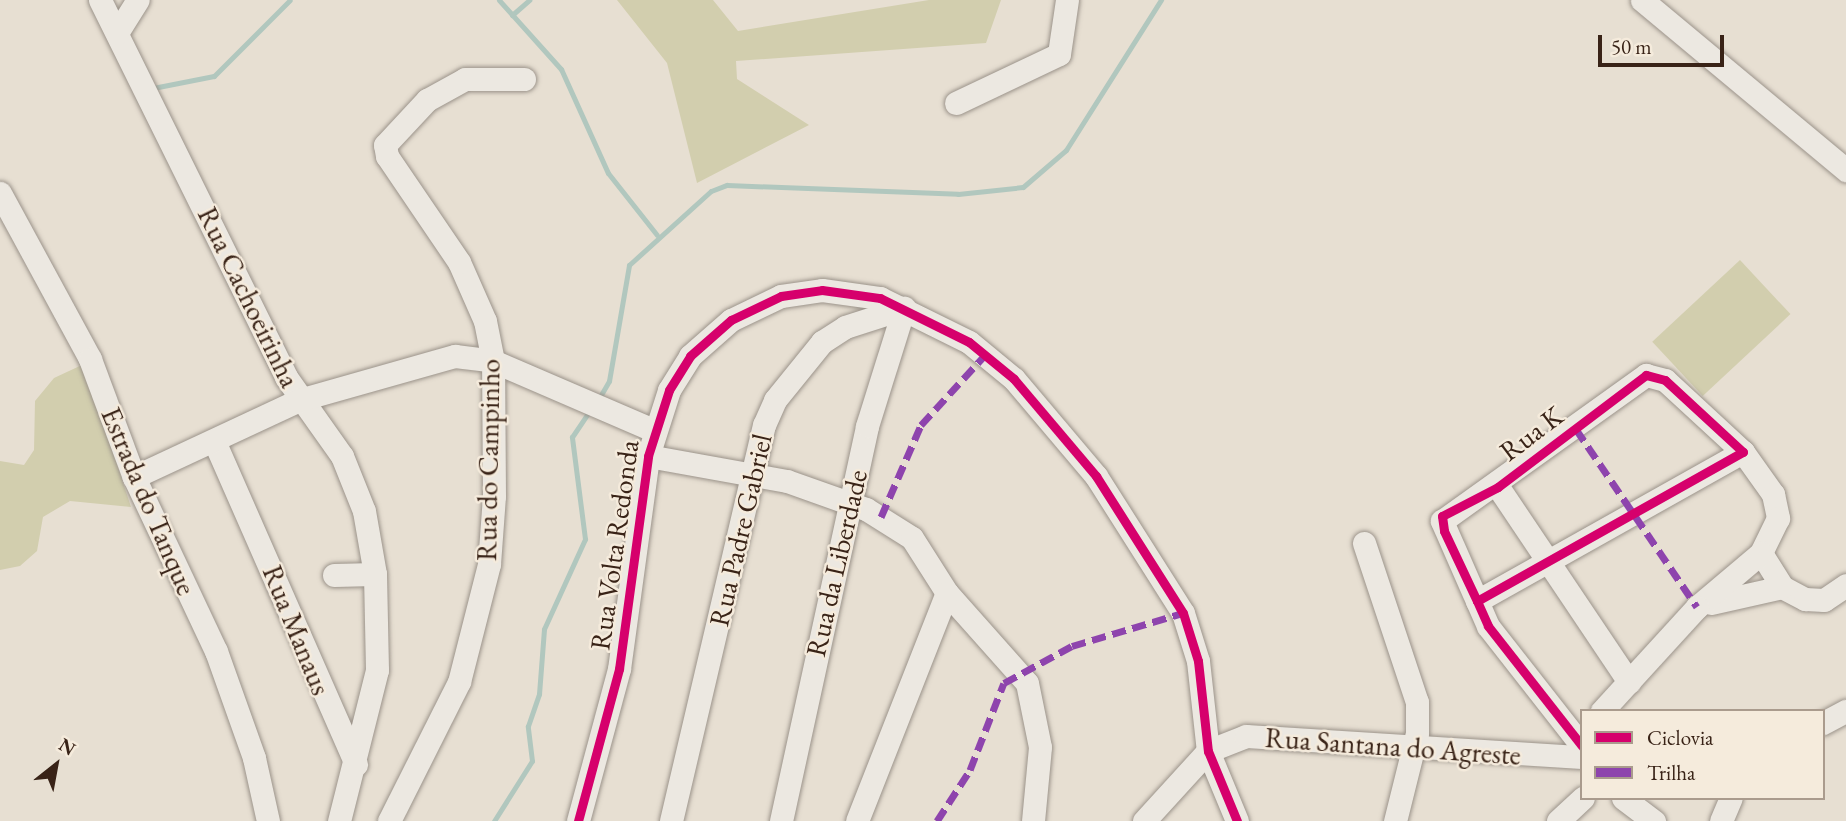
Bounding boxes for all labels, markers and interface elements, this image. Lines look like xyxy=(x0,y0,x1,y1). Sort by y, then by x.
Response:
scale bar xyxy=(1601,21,1727,65)
text: 50 m xyxy=(1611,33,1652,60)
street label: Rua Cachoeirinha xyxy=(191,201,307,393)
street label: Rua do Campinho xyxy=(469,359,507,561)
street label: Rua K xyxy=(1493,398,1569,468)
street label: Estrada do Tanque xyxy=(94,402,204,600)
street label: Rua Padre Gabriel xyxy=(702,430,778,630)
street label: Rua Volta Redonda xyxy=(583,438,645,652)
street label: Rua da Liberdade xyxy=(798,466,874,660)
street label: Rua Manaus xyxy=(256,560,338,700)
legend xyxy=(1580,709,1825,800)
street label: Rua Santana do Agreste xyxy=(1264,720,1522,772)
text: Ciclovia xyxy=(1647,724,1713,751)
north arrow xyxy=(21,730,91,800)
text: N xyxy=(54,732,80,761)
text: Trilha xyxy=(1647,759,1695,786)

